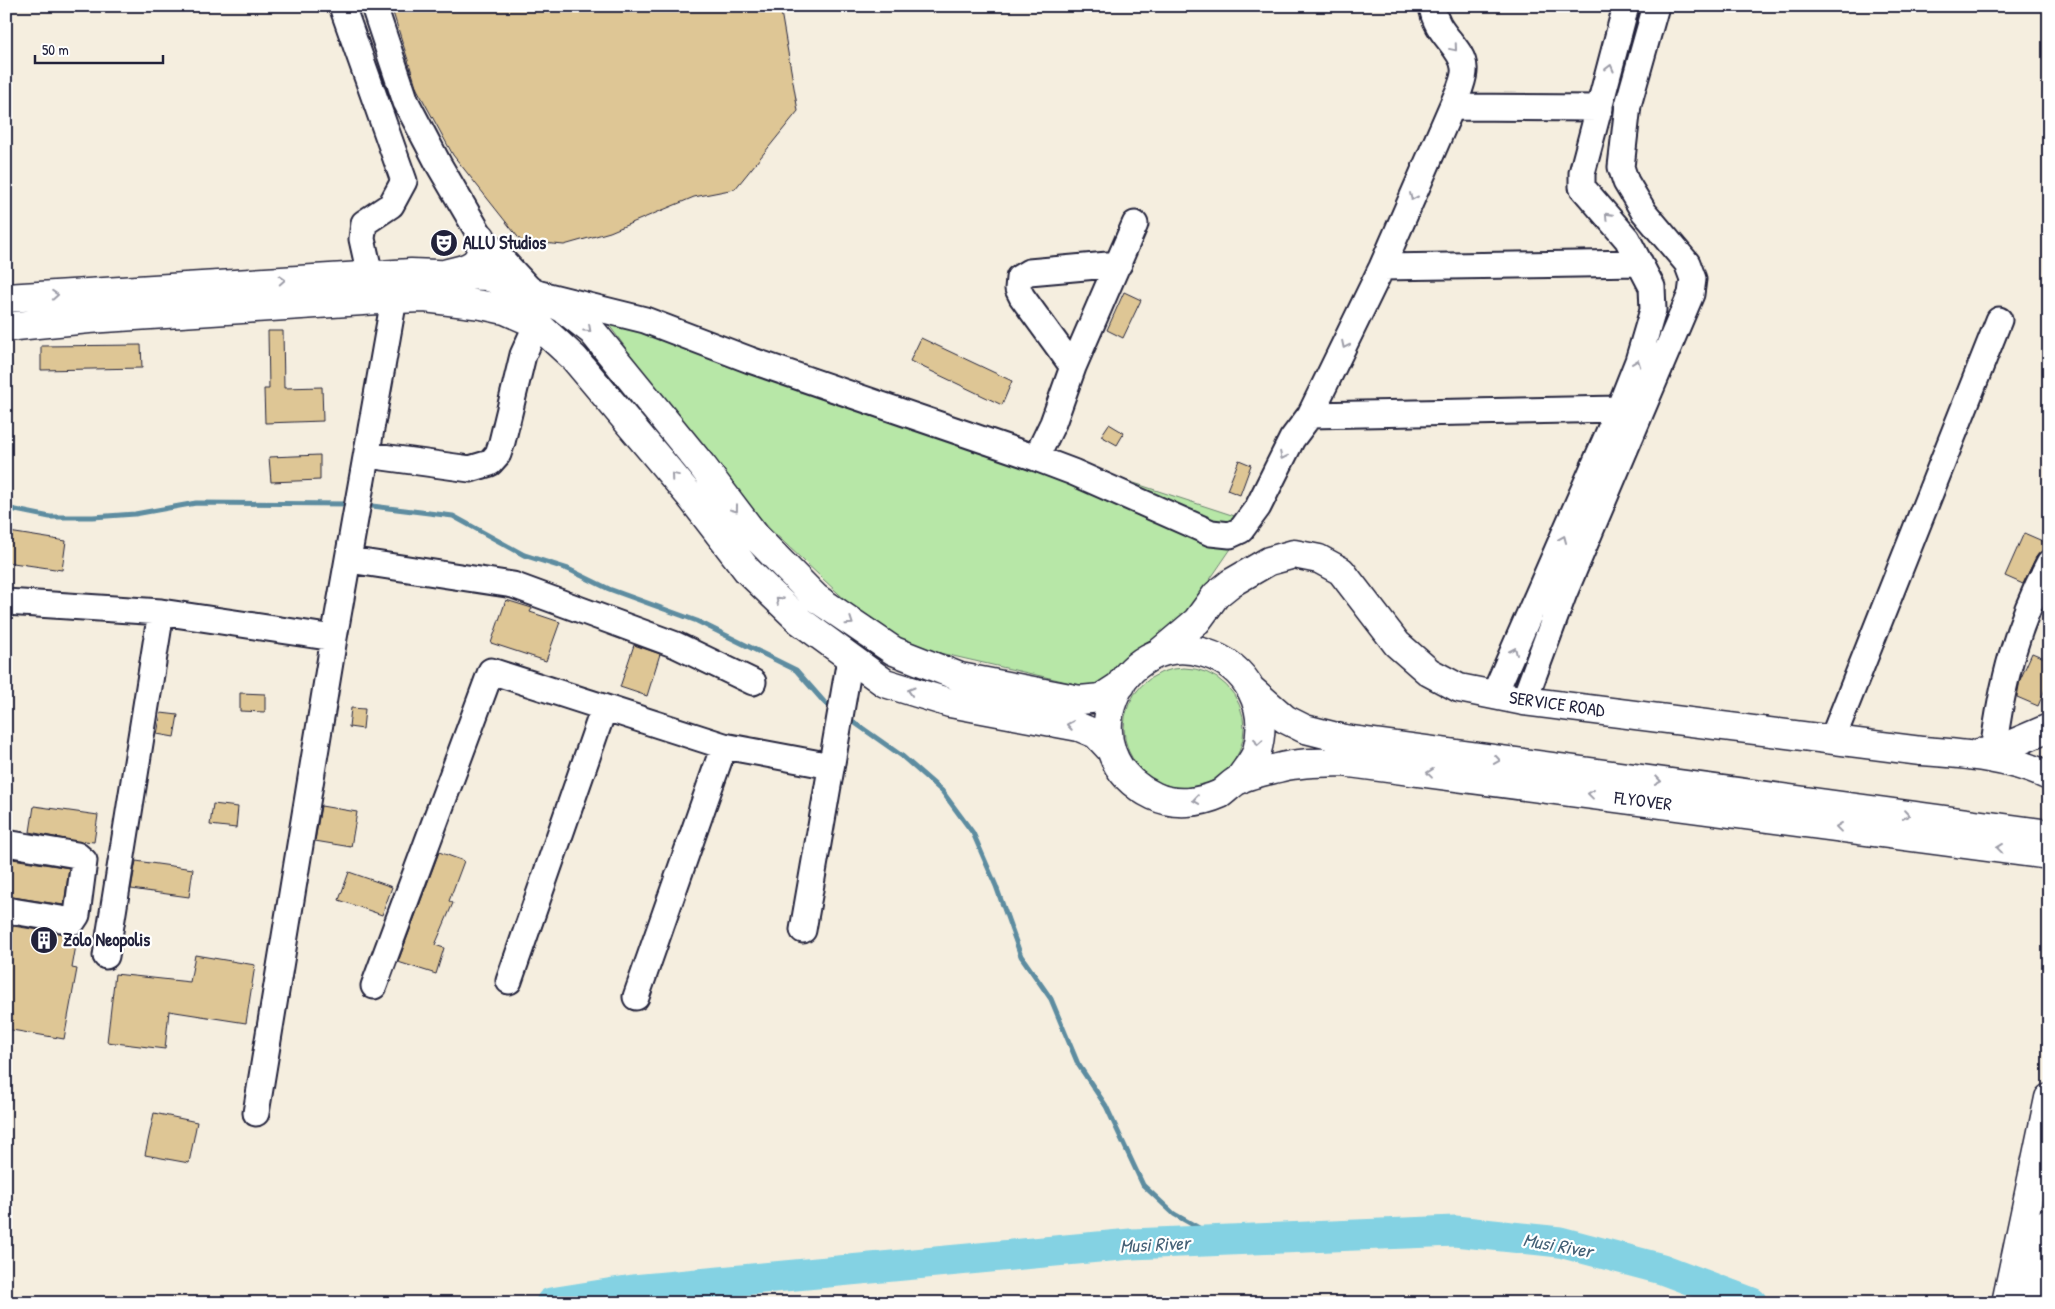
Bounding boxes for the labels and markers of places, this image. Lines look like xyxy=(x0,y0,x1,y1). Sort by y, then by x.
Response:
theatre icon: ALLU Studios xyxy=(429,228,459,258)
place label: ALLU Studios xyxy=(463,230,546,255)
building icon: Zolo Neopolis xyxy=(29,925,59,955)
place label: Zolo Neopolis xyxy=(63,927,150,953)

